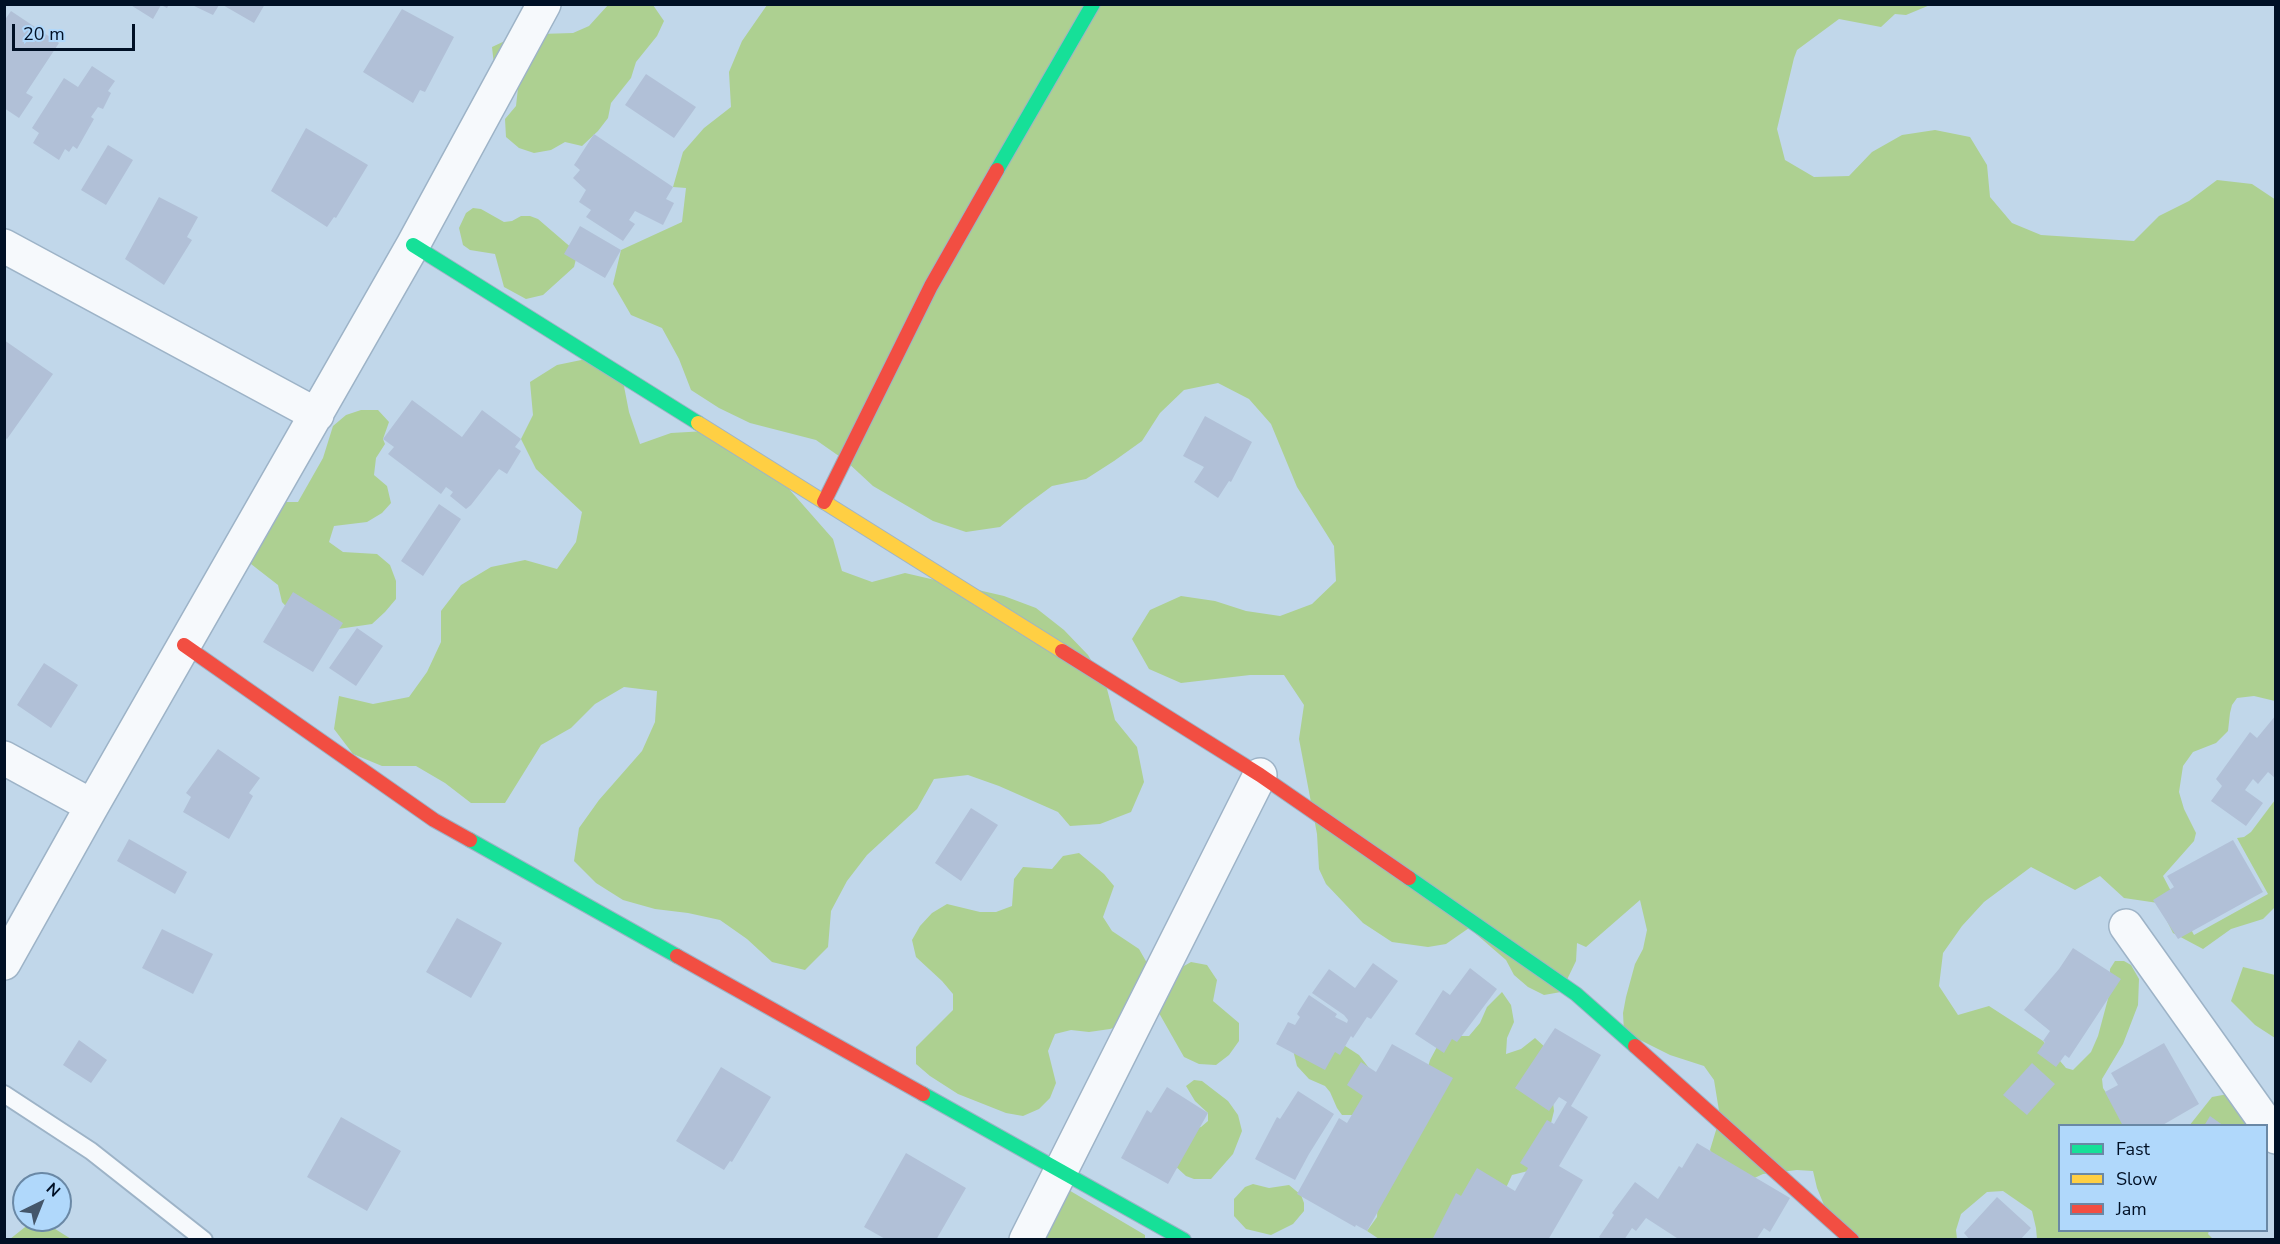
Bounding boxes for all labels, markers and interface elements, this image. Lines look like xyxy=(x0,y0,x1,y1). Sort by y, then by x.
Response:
scale bar xyxy=(15,12,138,50)
text: 20 m xyxy=(23,22,65,46)
legend xyxy=(2058,1124,2268,1232)
text: Fast xyxy=(2116,1137,2150,1161)
text: Slow xyxy=(2116,1167,2157,1191)
north arrow xyxy=(12,1172,72,1232)
text: N xyxy=(41,1178,65,1202)
text: Jam xyxy=(2116,1197,2147,1221)

